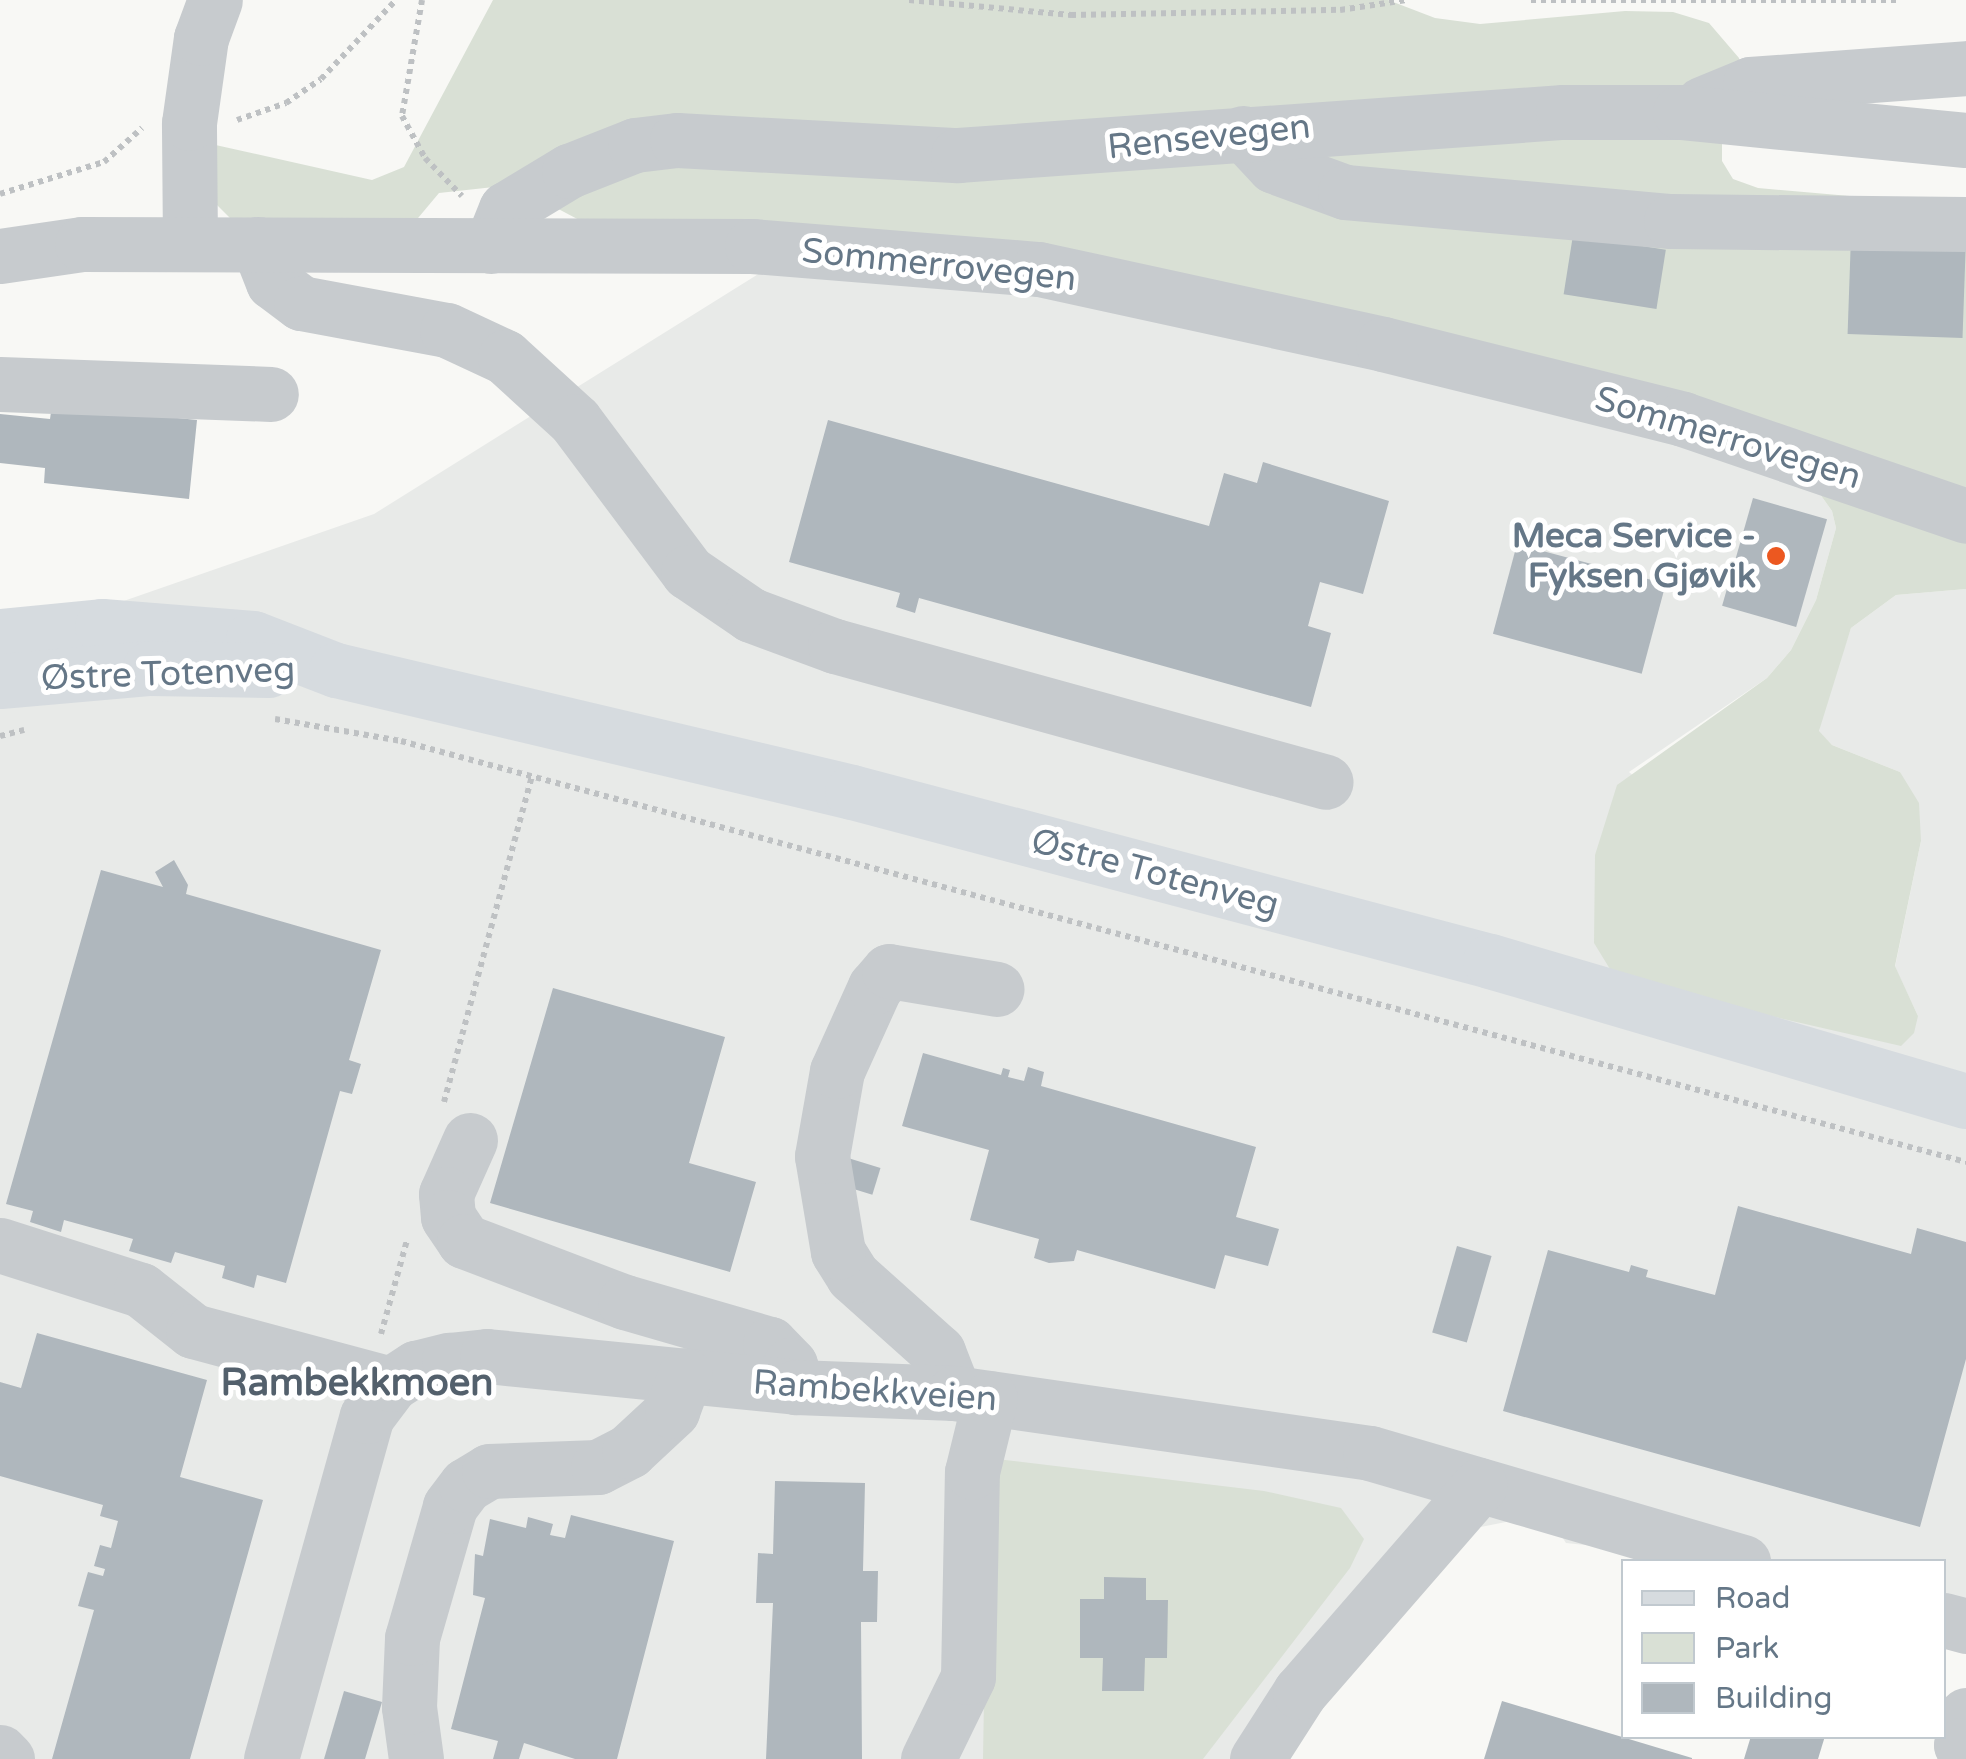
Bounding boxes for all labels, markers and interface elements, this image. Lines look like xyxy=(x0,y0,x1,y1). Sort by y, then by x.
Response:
street label: Rensevegen xyxy=(1105,105,1313,169)
street label: Sommerrovegen xyxy=(800,230,1078,300)
street label: Sommerrovegen xyxy=(1590,378,1866,498)
place label: Meca Service - Fyksen Gjøvik xyxy=(1512,515,1756,597)
marker: Meca Service - Fyksen Gjøvik xyxy=(1765,545,1787,567)
street label: Østre Totenveg xyxy=(40,649,296,699)
street label: Østre Totenveg xyxy=(1027,820,1283,926)
district label: Rambekkmoen xyxy=(221,1361,493,1407)
street label: Rambekkveien xyxy=(751,1362,999,1420)
legend xyxy=(1621,1559,1946,1739)
text: Road xyxy=(1715,1580,1790,1617)
text: Park xyxy=(1715,1630,1779,1667)
text: Building xyxy=(1715,1680,1832,1717)

